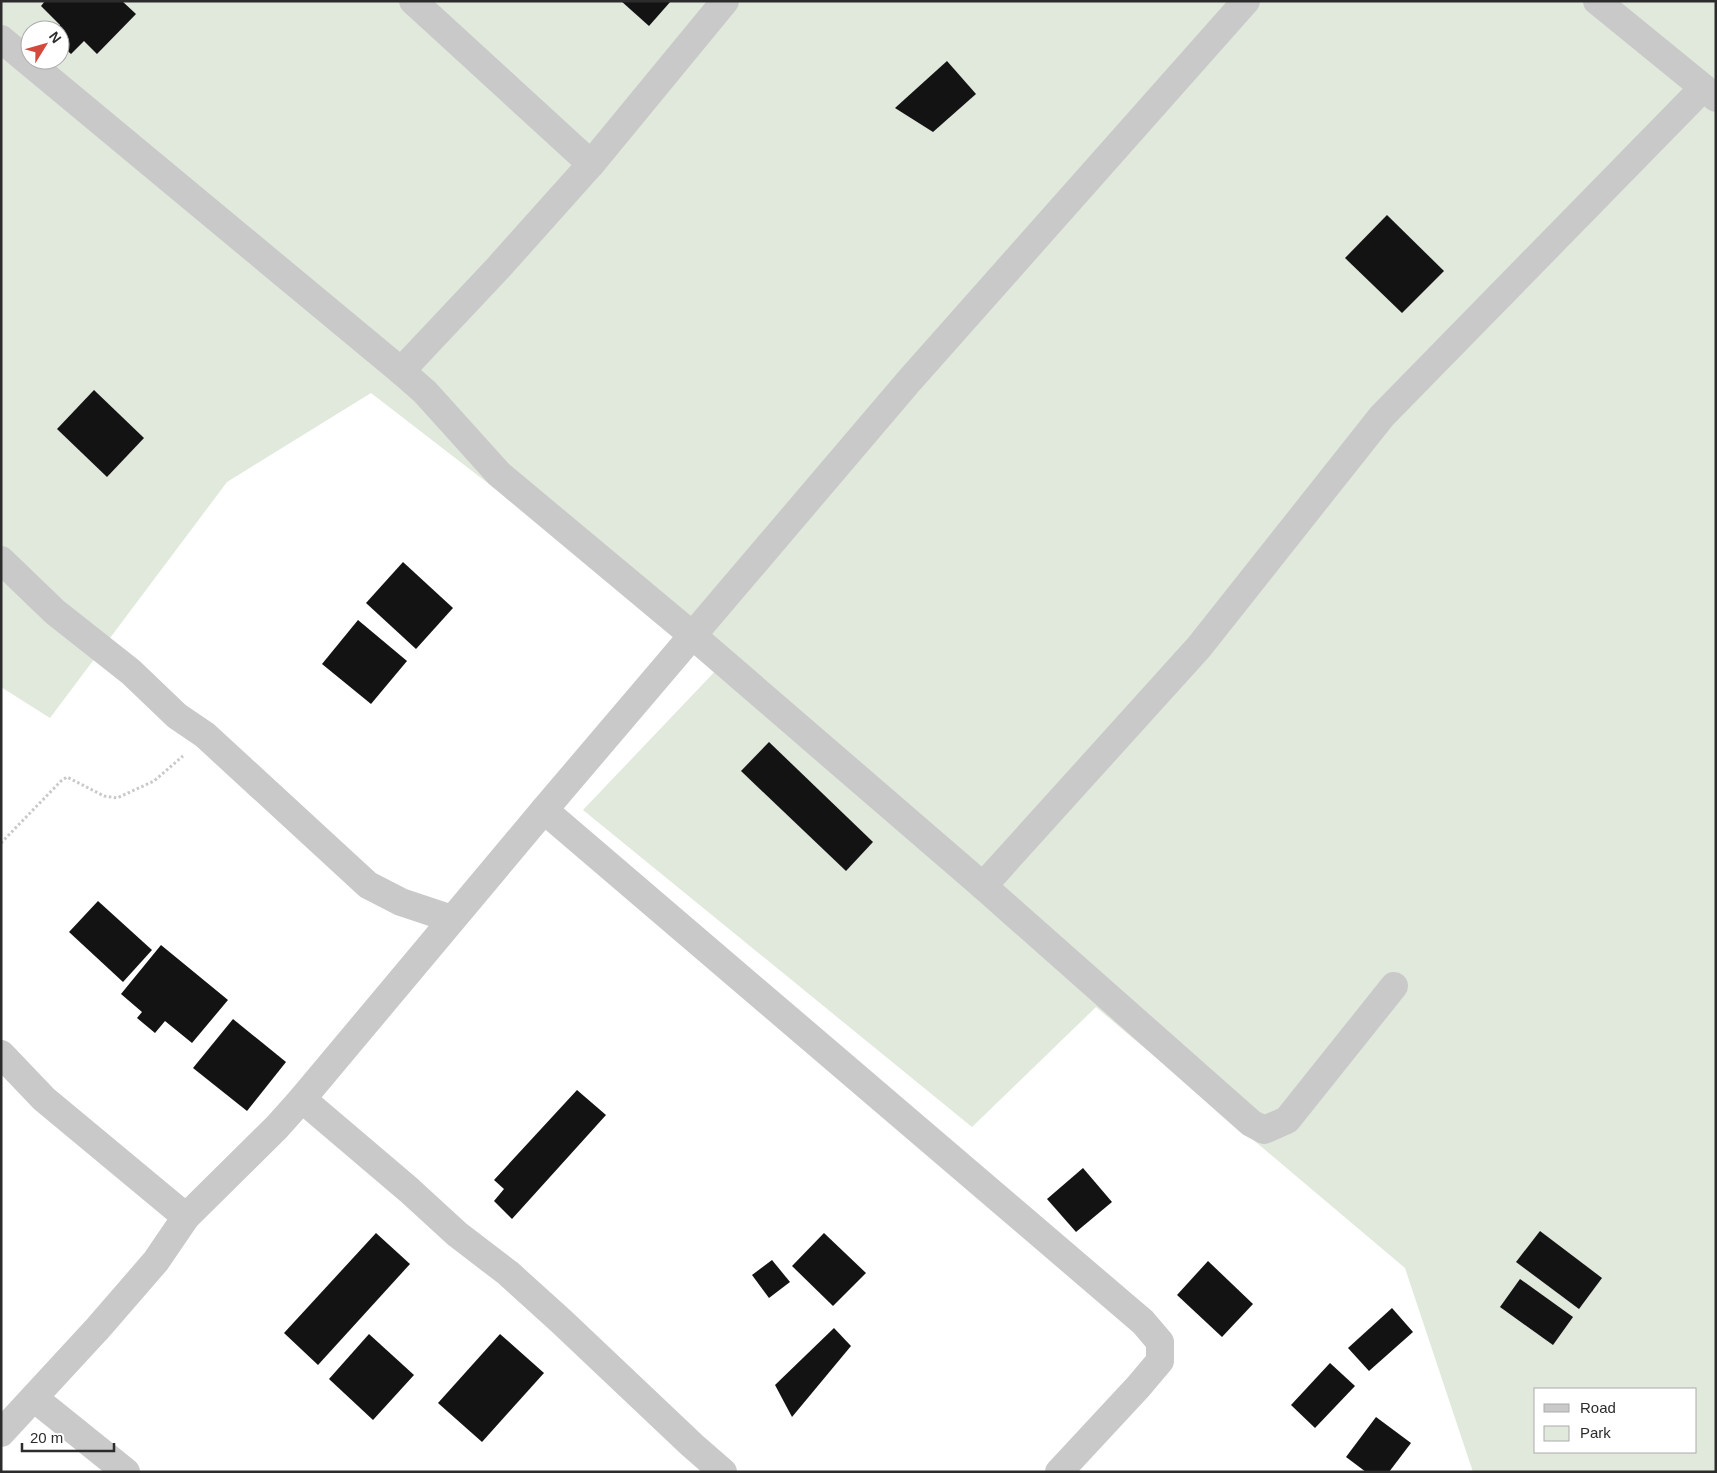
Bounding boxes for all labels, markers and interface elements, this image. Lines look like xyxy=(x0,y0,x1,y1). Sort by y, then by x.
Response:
north arrow xyxy=(20,20,70,70)
text: N xyxy=(46,28,65,46)
legend xyxy=(1534,1388,1697,1453)
text: Road xyxy=(1580,1399,1616,1416)
scale bar xyxy=(22,1420,115,1452)
text: Park xyxy=(1580,1424,1611,1441)
text: 20 m xyxy=(30,1429,63,1446)

